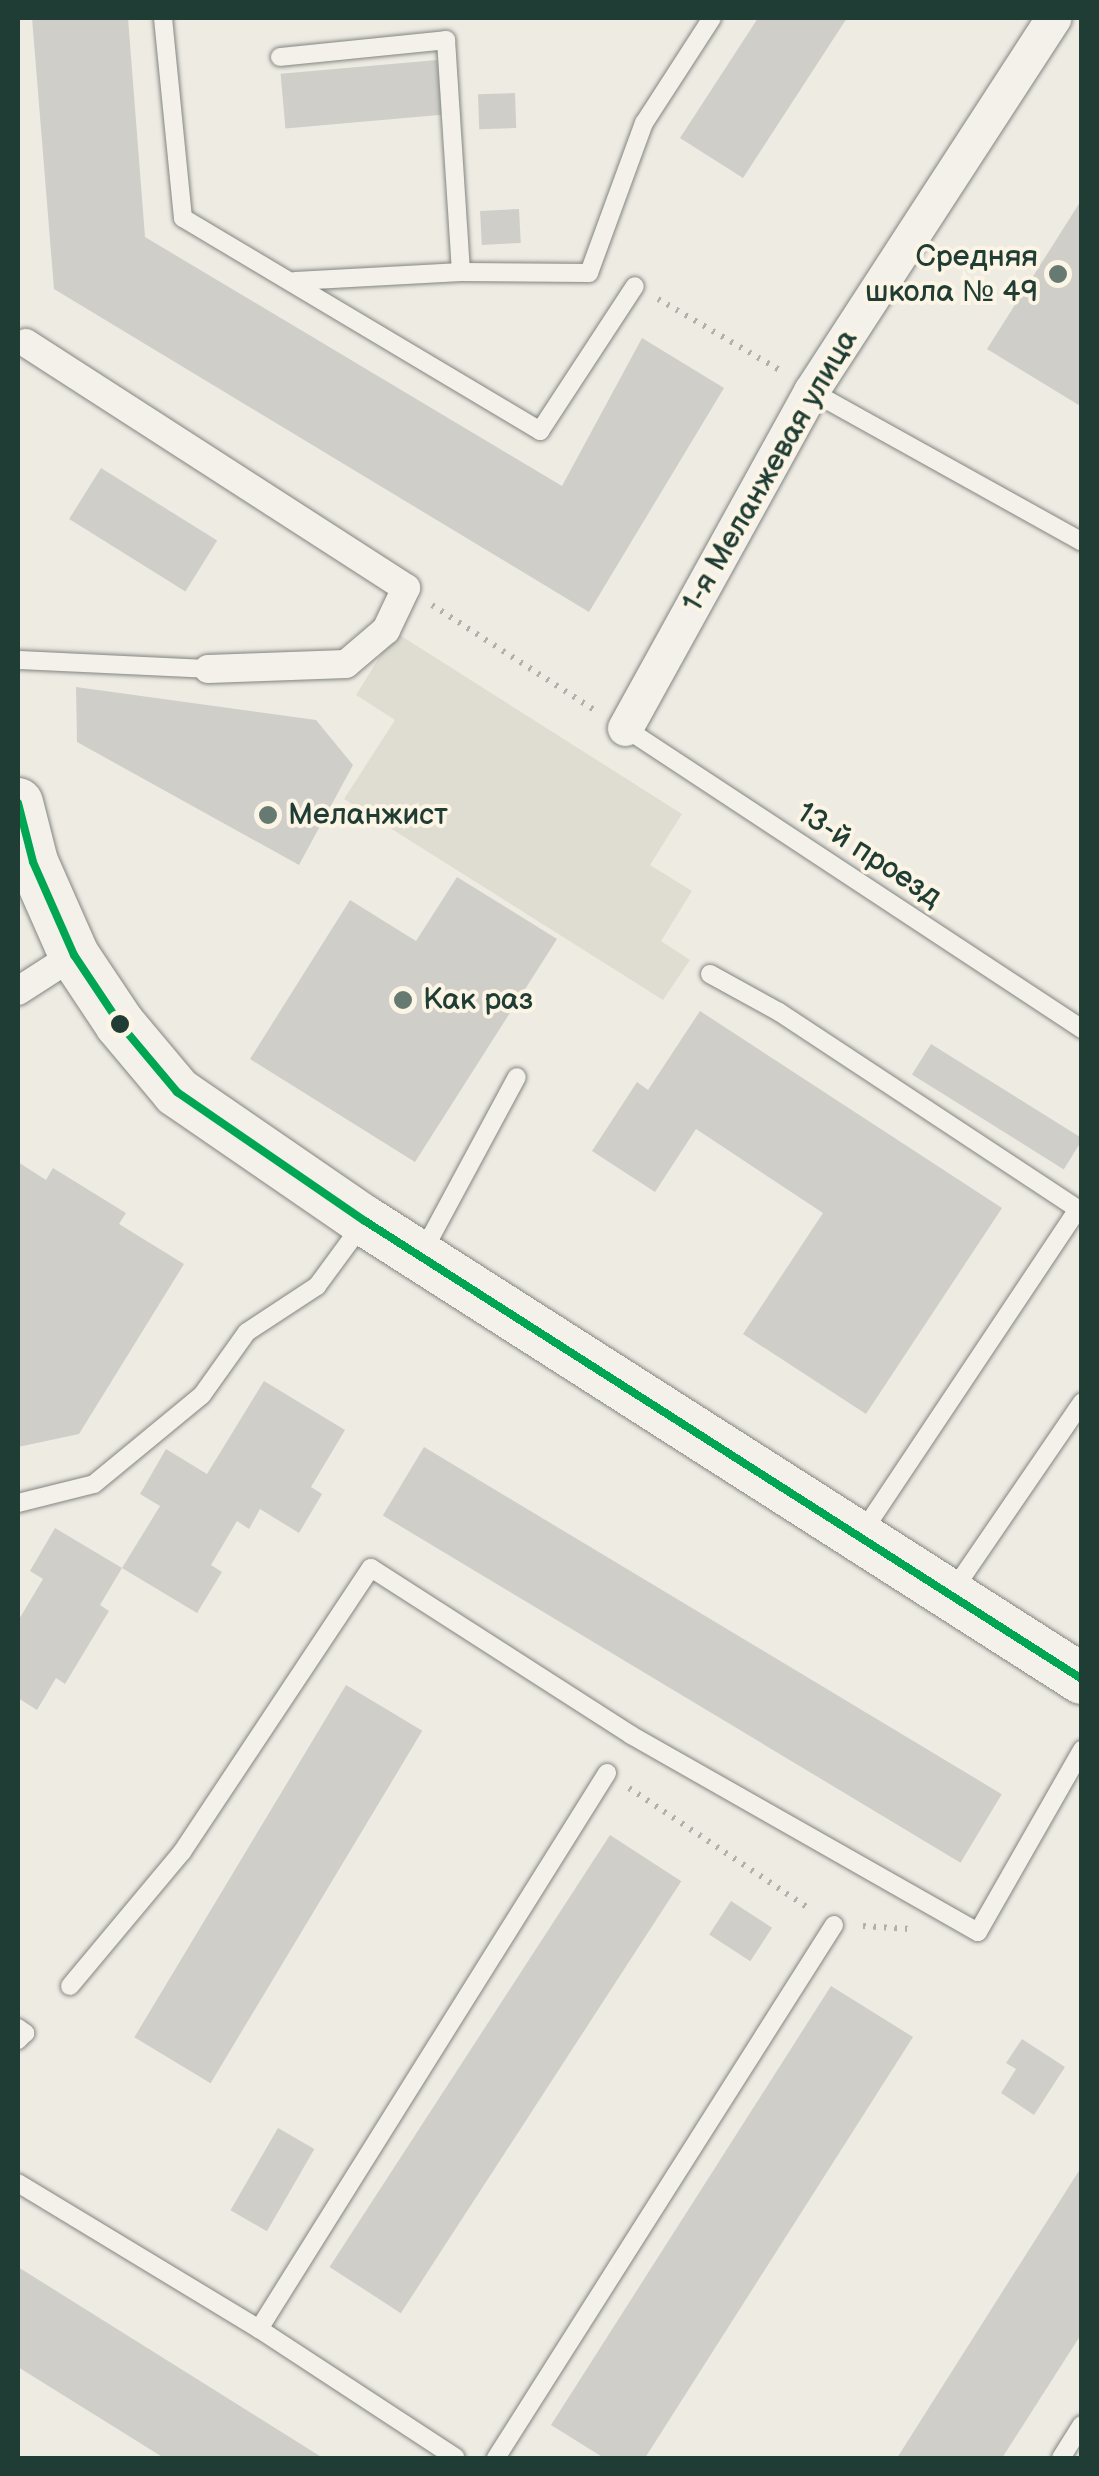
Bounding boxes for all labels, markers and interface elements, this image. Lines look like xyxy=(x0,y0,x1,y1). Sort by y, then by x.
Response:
place label: Средняя школа № 49 xyxy=(865,239,1038,310)
marker: Средняя школа № 49 xyxy=(1047,263,1069,285)
street label: 1-я Меланжевая улица xyxy=(674,324,866,618)
street label: 13-й проезд xyxy=(790,795,948,915)
place label: Меланжист xyxy=(288,797,448,833)
marker: Меланжист xyxy=(257,804,279,826)
place label: Как раз xyxy=(423,982,533,1018)
marker: Как раз xyxy=(392,989,414,1011)
unlabelled marker xyxy=(110,1014,130,1034)

